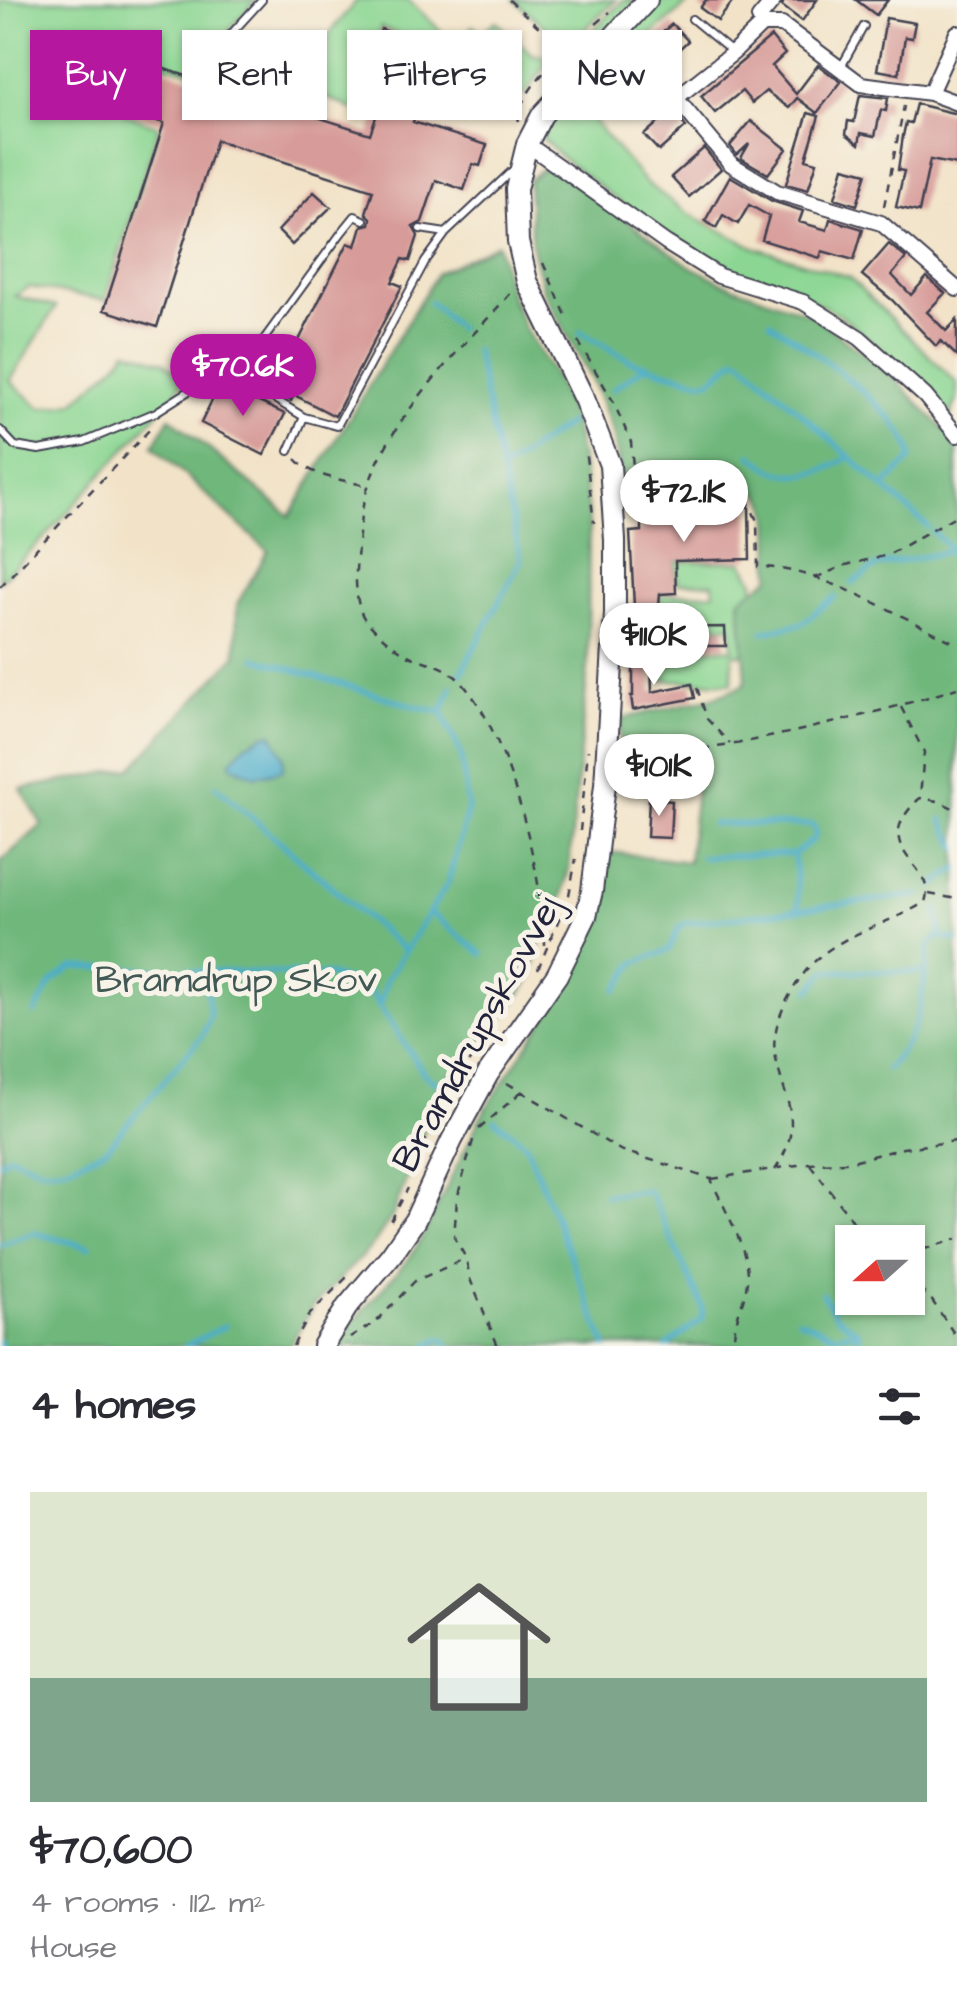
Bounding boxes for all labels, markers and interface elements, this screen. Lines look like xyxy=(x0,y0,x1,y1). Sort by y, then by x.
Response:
chip: Buy xyxy=(30,30,162,120)
chip: Rent xyxy=(182,30,327,120)
chip: Filters xyxy=(347,30,522,120)
chip: New xyxy=(542,30,682,120)
pin: $70.6K xyxy=(162,334,324,419)
text: $70.6K xyxy=(192,344,294,389)
pin: $72.1K xyxy=(603,460,765,545)
text: $72.1K xyxy=(642,470,726,515)
pin: $110K xyxy=(584,603,724,688)
text: $110K xyxy=(621,613,687,658)
pin: $101K xyxy=(589,734,729,819)
text: $101K xyxy=(626,744,692,789)
street label: Bramdrupskovvej xyxy=(380,886,575,1181)
park label: Bramdrup Skov xyxy=(95,955,377,1007)
north arrow xyxy=(835,1225,925,1315)
map controls xyxy=(835,1225,925,1315)
text: 4 homes xyxy=(30,1377,196,1435)
icon: filters xyxy=(872,1379,927,1434)
icon: home xyxy=(389,1557,569,1737)
text: $70,600 xyxy=(30,1822,193,1880)
text: 4 rooms · 112 m² xyxy=(30,1880,266,1925)
text: House xyxy=(30,1925,117,1970)

